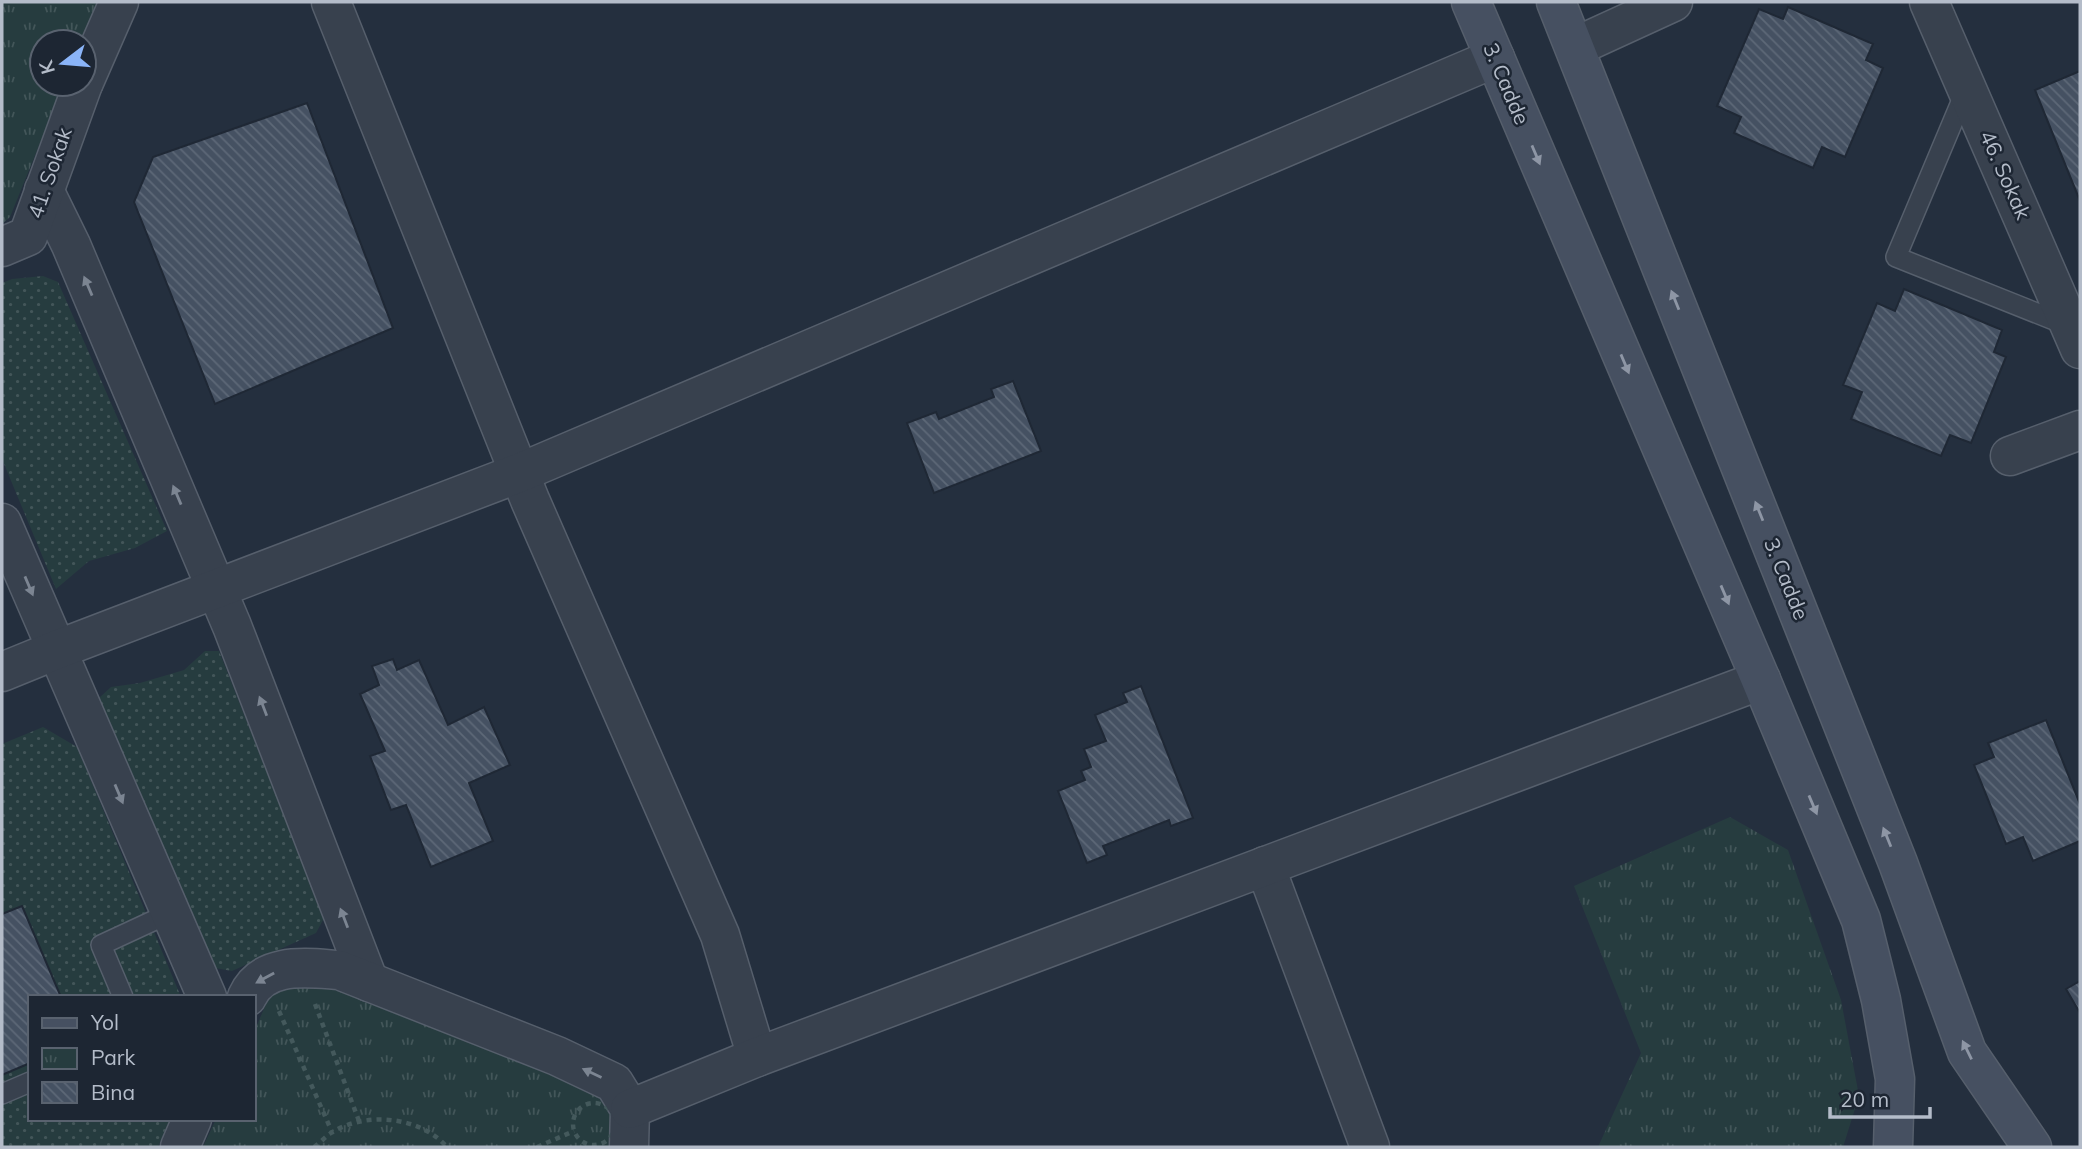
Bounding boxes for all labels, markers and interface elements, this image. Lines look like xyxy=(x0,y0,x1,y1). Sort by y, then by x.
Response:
north arrow xyxy=(28,28,98,98)
street label: 3. Cadde xyxy=(1478,39,1536,128)
text: K xyxy=(33,57,60,77)
street label: 41. Sokak xyxy=(21,124,77,222)
street label: 46. Sokak xyxy=(1975,126,2037,223)
one-way arrow xyxy=(1531,144,1542,165)
one-way arrow xyxy=(82,276,94,296)
one-way arrow xyxy=(1670,289,1681,310)
one-way arrow xyxy=(1620,354,1631,375)
one-way arrow xyxy=(171,485,182,506)
one-way arrow xyxy=(1753,501,1764,522)
street label: 3. Cadde xyxy=(1759,534,1815,623)
one-way arrow xyxy=(24,575,35,596)
one-way arrow xyxy=(1719,585,1730,606)
one-way arrow xyxy=(257,695,268,716)
one-way arrow xyxy=(114,784,125,805)
one-way arrow xyxy=(1807,795,1819,815)
one-way arrow xyxy=(1882,826,1893,847)
one-way arrow xyxy=(339,908,350,929)
one-way arrow xyxy=(255,972,274,984)
legend xyxy=(28,995,256,1121)
text: Yol xyxy=(90,1009,119,1035)
one-way arrow xyxy=(1962,1039,1974,1059)
text: Park xyxy=(91,1044,135,1070)
one-way arrow xyxy=(582,1067,602,1078)
scale bar xyxy=(1830,1076,1930,1120)
text: Bina xyxy=(91,1079,135,1105)
text: 20 m xyxy=(1840,1086,1889,1112)

